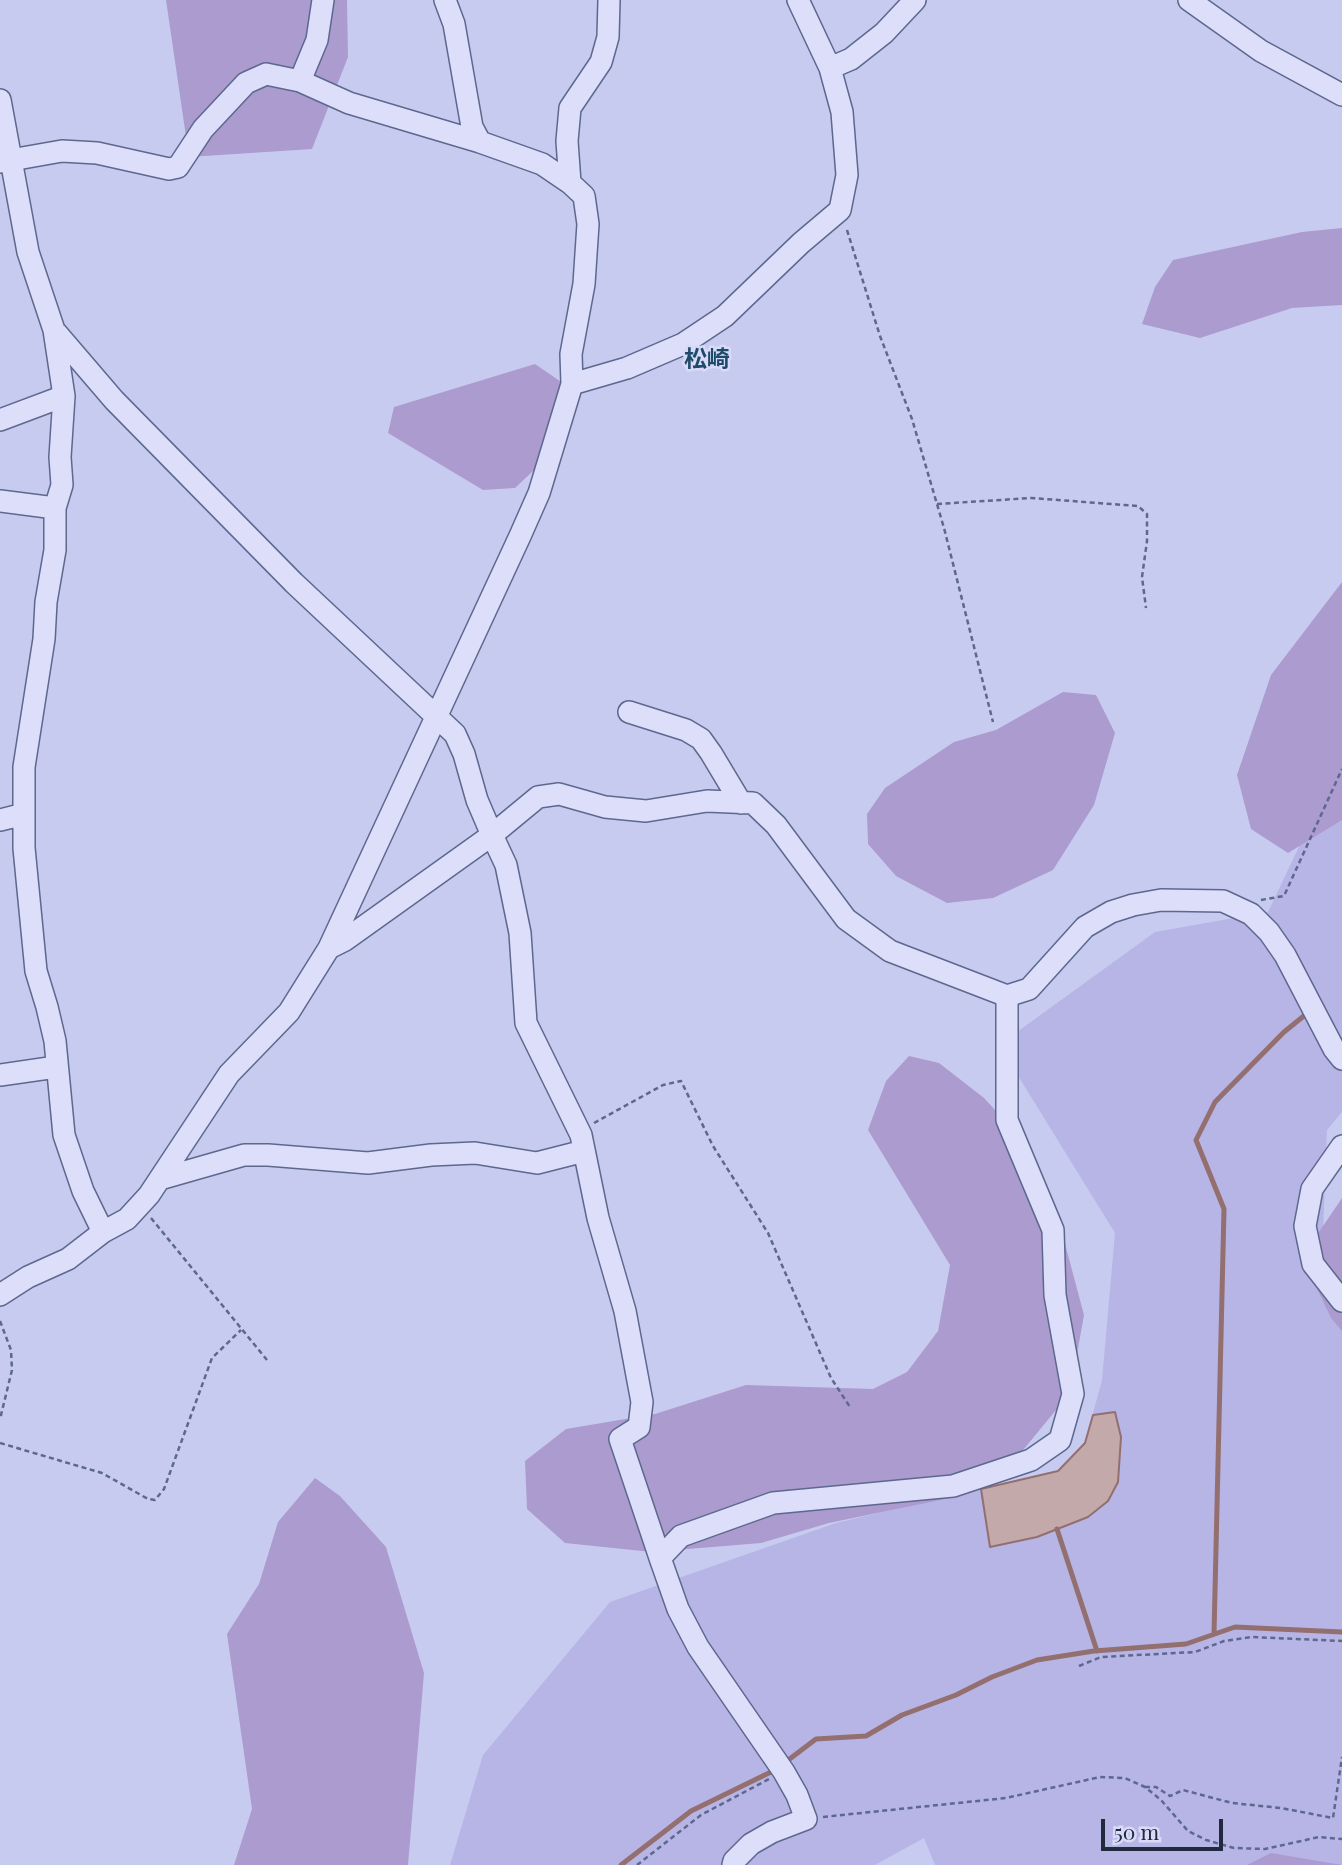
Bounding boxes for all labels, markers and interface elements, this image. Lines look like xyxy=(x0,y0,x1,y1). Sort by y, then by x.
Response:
district label: 松崎 xyxy=(684,346,730,374)
scale bar xyxy=(1104,1806,1226,1850)
text: 50 m xyxy=(1114,1817,1159,1845)

